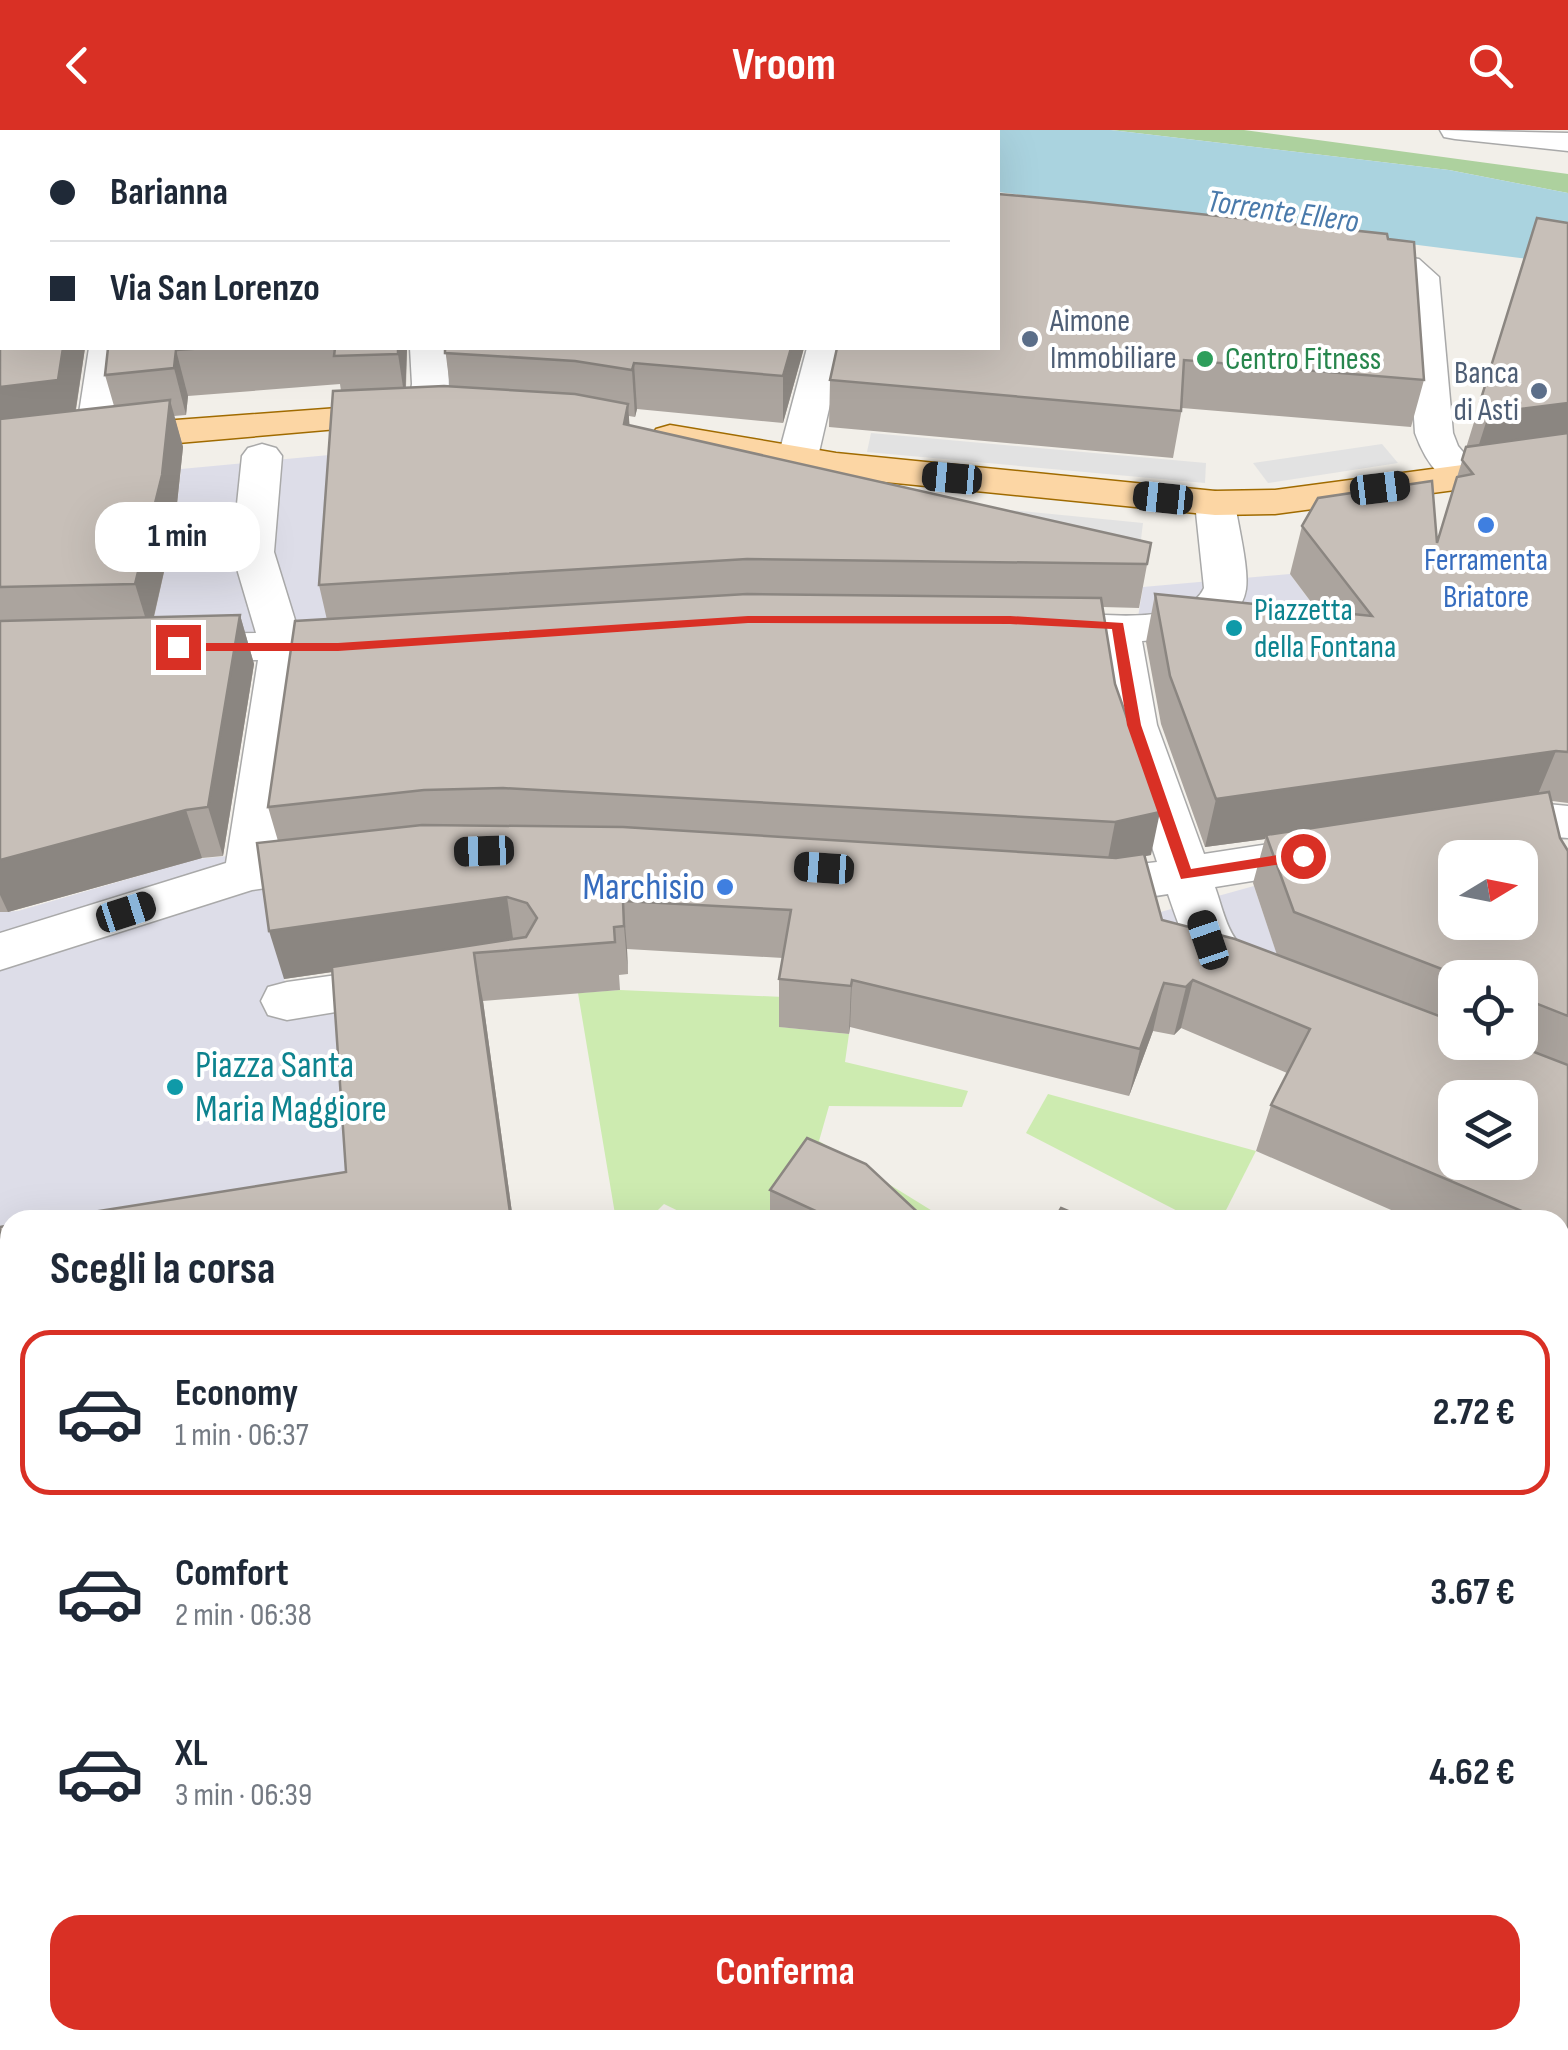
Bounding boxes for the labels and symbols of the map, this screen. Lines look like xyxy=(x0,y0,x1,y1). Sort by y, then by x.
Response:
water label: Torrente Ellero xyxy=(1205,182,1361,242)
place label: Aimone Immobiliare xyxy=(1049,302,1177,378)
marker: Aimone Immobiliare xyxy=(1019,328,1041,350)
place label: Centro Fitness xyxy=(1225,340,1381,379)
marker: Centro Fitness xyxy=(1194,348,1216,370)
place label: Banca di Asti xyxy=(1454,354,1519,430)
marker: Banca di Asti xyxy=(1528,380,1550,402)
car xyxy=(921,460,983,496)
car xyxy=(1348,469,1412,507)
car xyxy=(1132,480,1194,516)
callout: 1 min xyxy=(96,502,260,572)
marker: Ferramenta Briatore xyxy=(1475,514,1497,536)
place label: Ferramenta Briatore xyxy=(1424,541,1548,617)
place label: Piazzetta della Fontana xyxy=(1254,591,1396,667)
marker: Piazzetta della Fontana xyxy=(1223,617,1245,639)
route end xyxy=(156,625,201,670)
route start xyxy=(1281,834,1326,879)
car xyxy=(453,835,515,867)
north arrow xyxy=(1438,840,1538,940)
car xyxy=(793,851,855,885)
place label: Marchisio xyxy=(582,865,705,910)
marker: Marchisio xyxy=(714,876,736,898)
car xyxy=(93,888,159,936)
car xyxy=(1184,907,1232,973)
place label: Piazza Santa Maria Maggiore xyxy=(195,1043,387,1132)
marker: Piazza Santa Maria Maggiore xyxy=(164,1076,186,1098)

